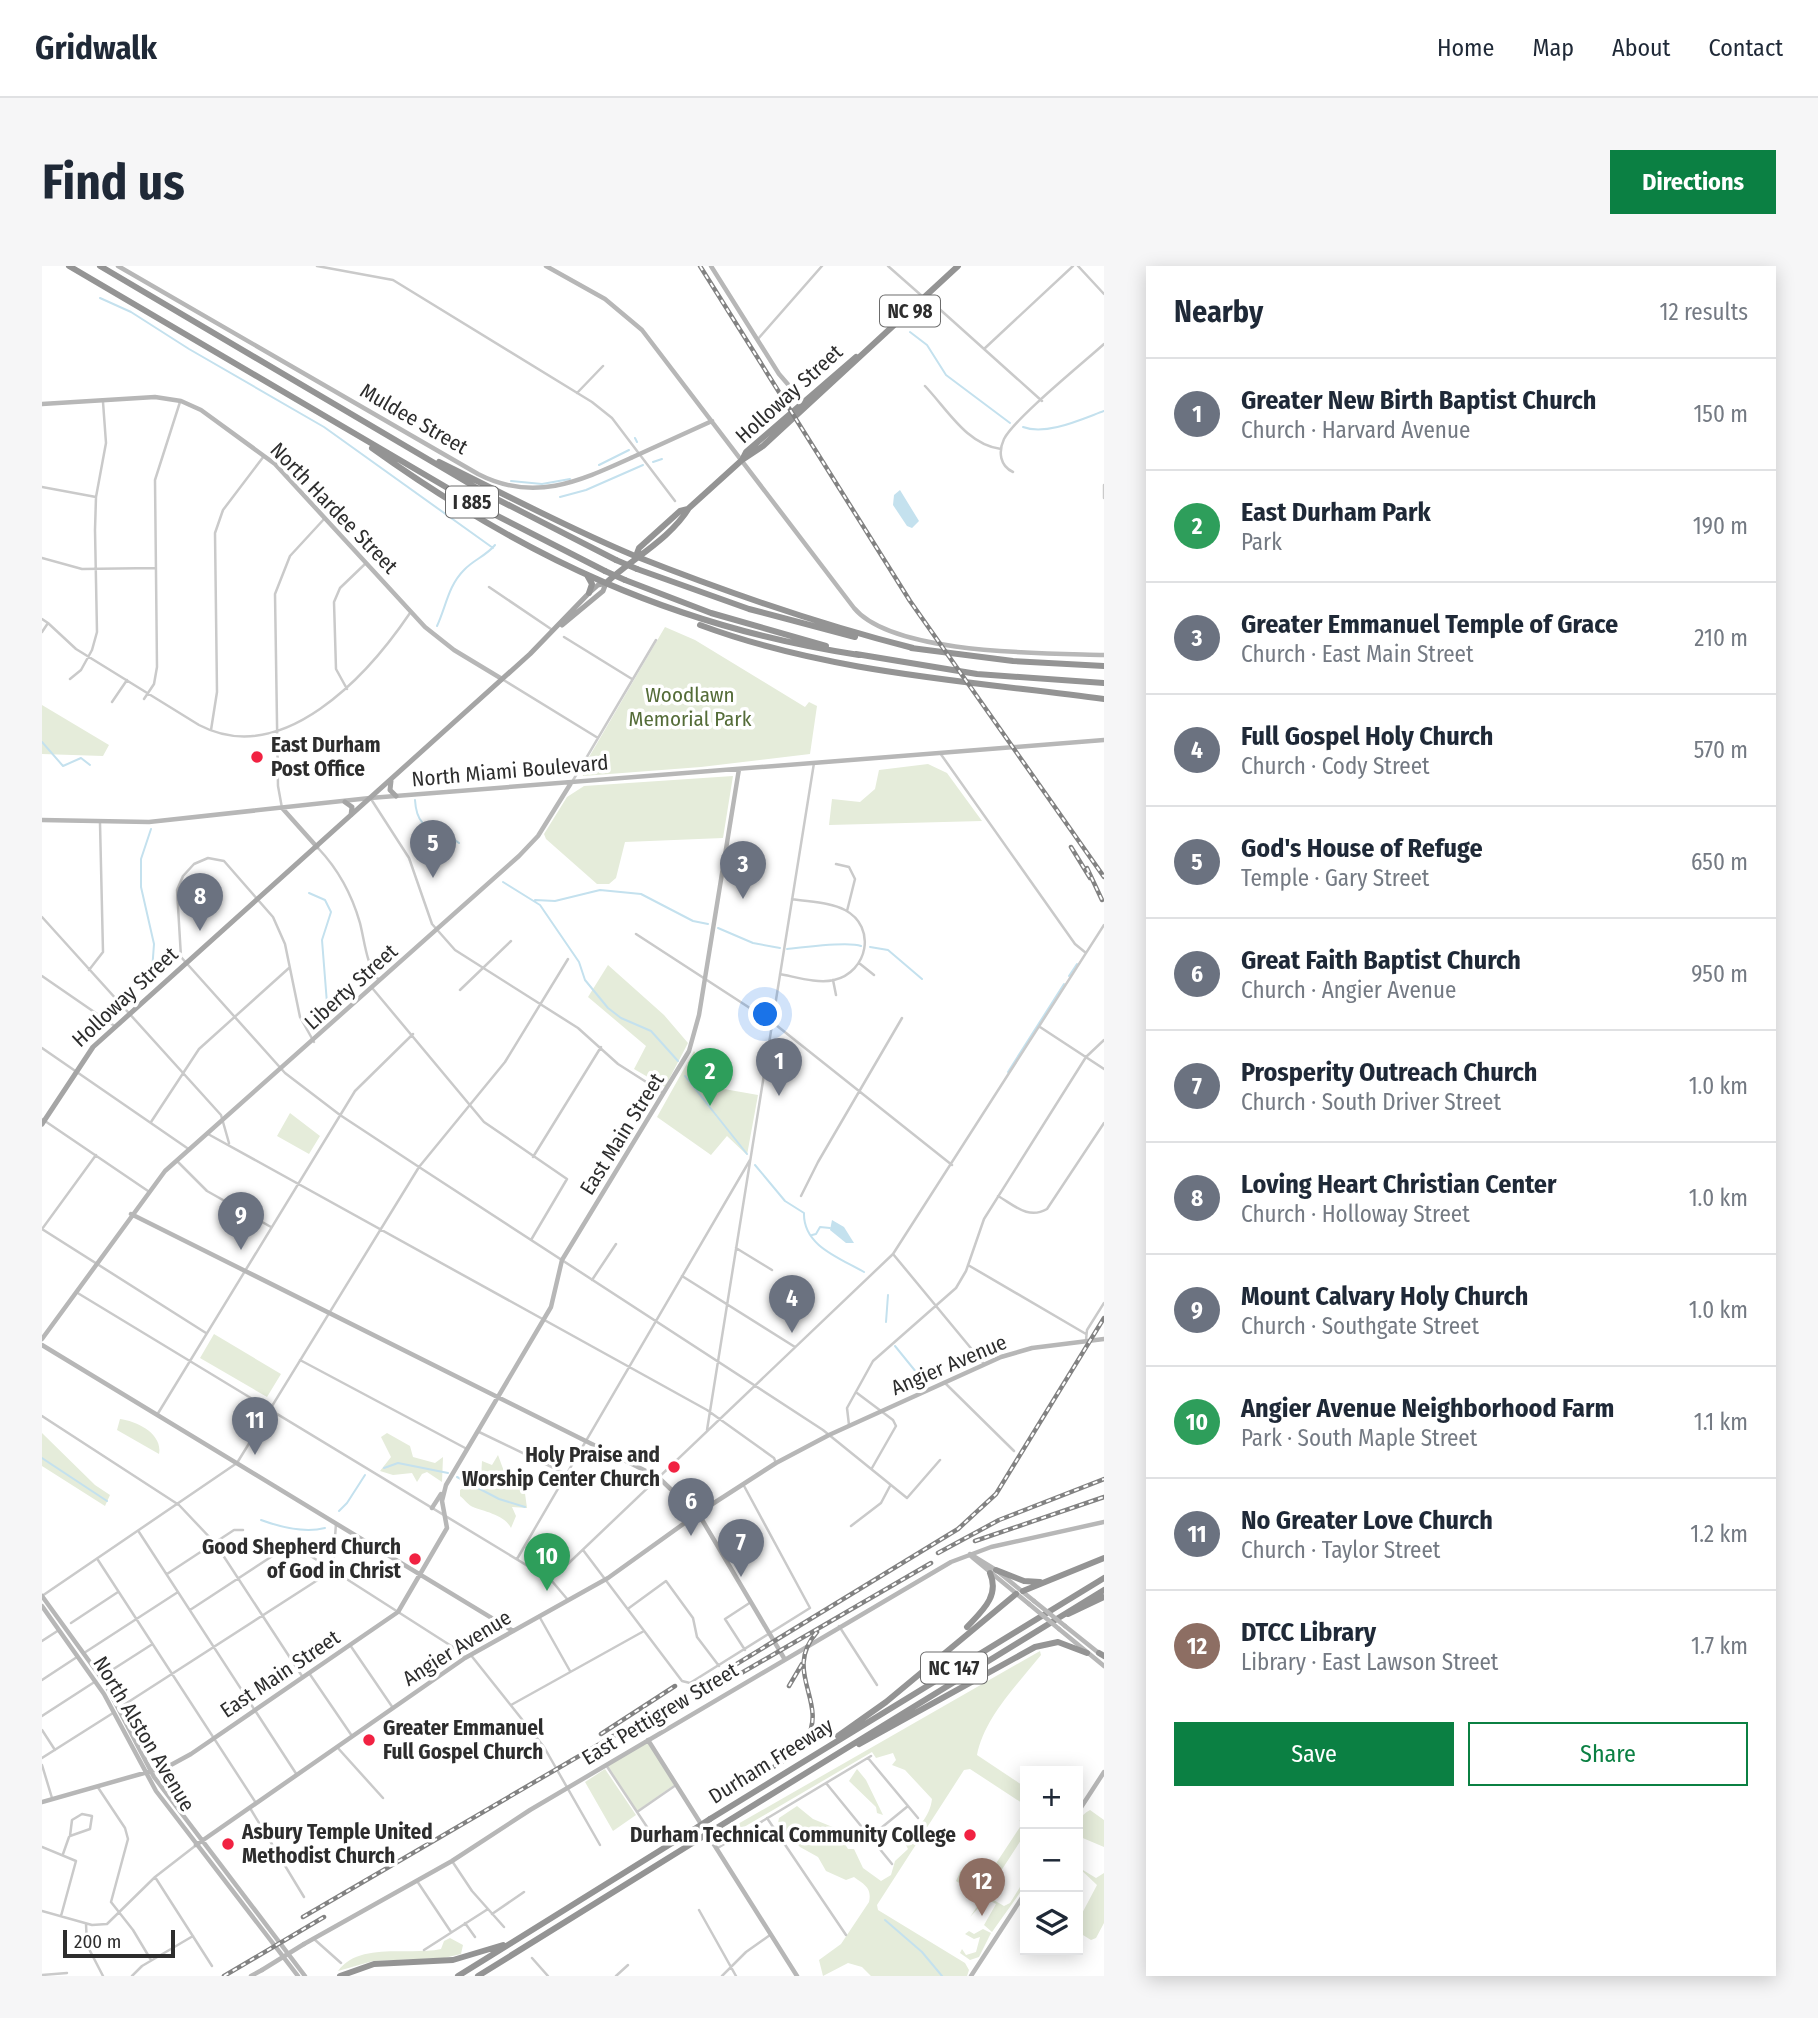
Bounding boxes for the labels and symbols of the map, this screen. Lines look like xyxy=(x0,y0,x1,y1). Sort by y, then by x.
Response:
road number: NC 98 xyxy=(880,296,940,326)
street label: Holloway Street xyxy=(730,339,848,449)
street label: Muldee Street xyxy=(356,378,473,460)
street label: North Hardee Street xyxy=(265,437,403,579)
road number: I 885 xyxy=(446,486,498,518)
park label: Woodlawn Memorial Park xyxy=(629,682,752,732)
place label: East Durham Post Office xyxy=(271,732,381,782)
marker: East Durham Post Office xyxy=(249,749,265,765)
street label: North Miami Boulevard xyxy=(411,749,609,793)
pin: 5 xyxy=(410,820,456,878)
pin: 3 xyxy=(720,841,766,899)
pin: 8 xyxy=(177,873,223,931)
street label: Liberty Street xyxy=(299,938,403,1036)
street label: Holloway Street xyxy=(67,941,183,1053)
your location xyxy=(748,997,782,1031)
pin: 1 xyxy=(756,1038,802,1096)
pin: 2 xyxy=(687,1048,733,1106)
street label: East Main Street xyxy=(574,1068,670,1200)
pin: 9 xyxy=(218,1192,264,1250)
pin: 4 xyxy=(769,1275,815,1333)
street label: Angier Avenue xyxy=(887,1329,1011,1401)
pin: 11 xyxy=(232,1397,278,1455)
place label: Holy Praise and Worship Center Church xyxy=(462,1442,660,1492)
marker: Holy Praise and Worship Center Church xyxy=(666,1459,682,1475)
pin: 6 xyxy=(668,1478,714,1536)
pin: 7 xyxy=(718,1519,764,1577)
pin: 10 xyxy=(524,1533,570,1591)
place label: Good Shepherd Church of God in Christ xyxy=(202,1534,402,1584)
marker: Good Shepherd Church of God in Christ xyxy=(407,1551,423,1567)
street label: Angier Avenue xyxy=(398,1604,516,1692)
street label: East Main Street xyxy=(215,1624,345,1724)
street label: North Alston Avenue xyxy=(87,1652,201,1816)
road number: NC 147 xyxy=(921,1652,987,1684)
street label: East Pettigrew Street xyxy=(577,1657,743,1771)
street label: Durham Freeway xyxy=(704,1712,839,1810)
place label: Greater Emmanuel Full Gospel Church xyxy=(383,1715,544,1765)
marker: Greater Emmanuel Full Gospel Church xyxy=(361,1732,377,1748)
place label: Asbury Temple United Methodist Church xyxy=(241,1819,433,1869)
place label: Durham Technical Community College xyxy=(630,1822,956,1848)
marker: Durham Technical Community College xyxy=(962,1827,978,1843)
marker: Asbury Temple United Methodist Church xyxy=(220,1836,236,1852)
pin: 12 xyxy=(959,1858,1005,1916)
scale bar xyxy=(63,1927,175,1959)

